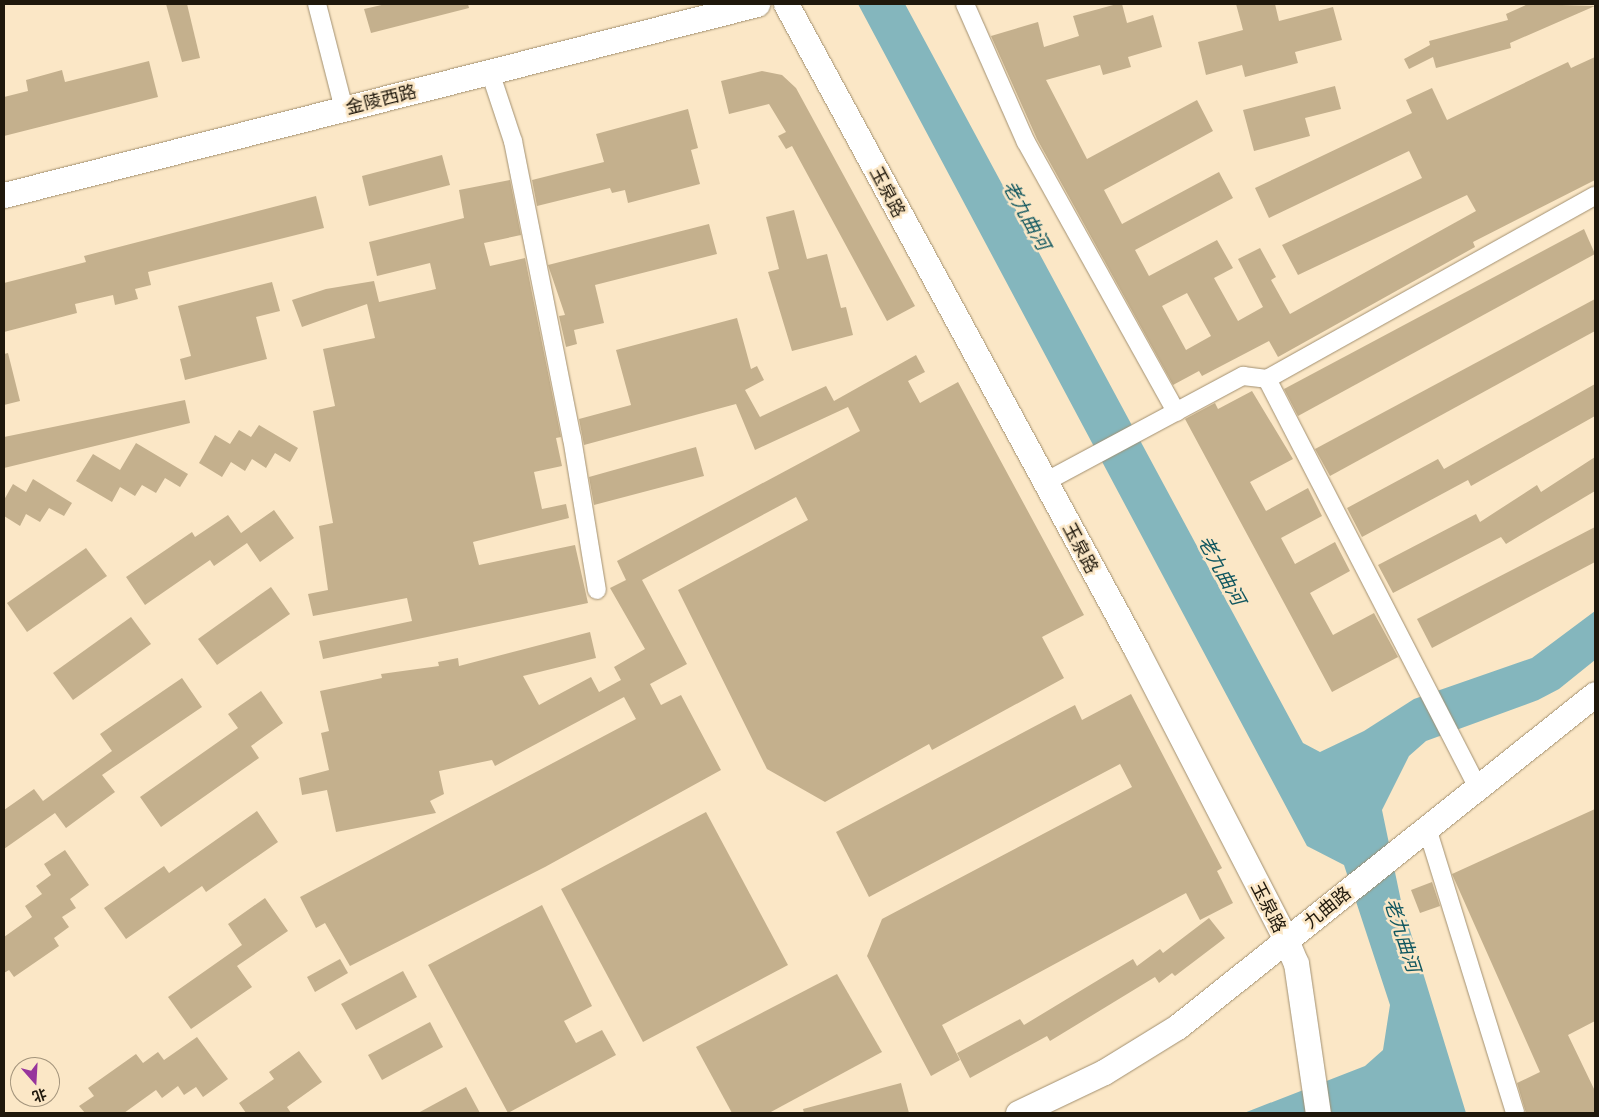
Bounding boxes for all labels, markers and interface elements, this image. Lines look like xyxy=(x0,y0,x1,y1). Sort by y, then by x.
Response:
street label: 金陵西路 xyxy=(343,80,419,118)
street label: 玉泉路 xyxy=(866,163,910,221)
water label: 老九曲河 xyxy=(999,176,1055,254)
street label: 玉泉路 xyxy=(1059,519,1103,577)
water label: 老九曲河 xyxy=(1194,531,1250,609)
street label: 玉泉路 xyxy=(1247,878,1291,936)
street label: 九曲路 xyxy=(1299,882,1355,932)
water label: 老九曲河 xyxy=(1380,895,1426,975)
north arrow xyxy=(10,1057,60,1107)
text: 北 xyxy=(30,1084,49,1107)

